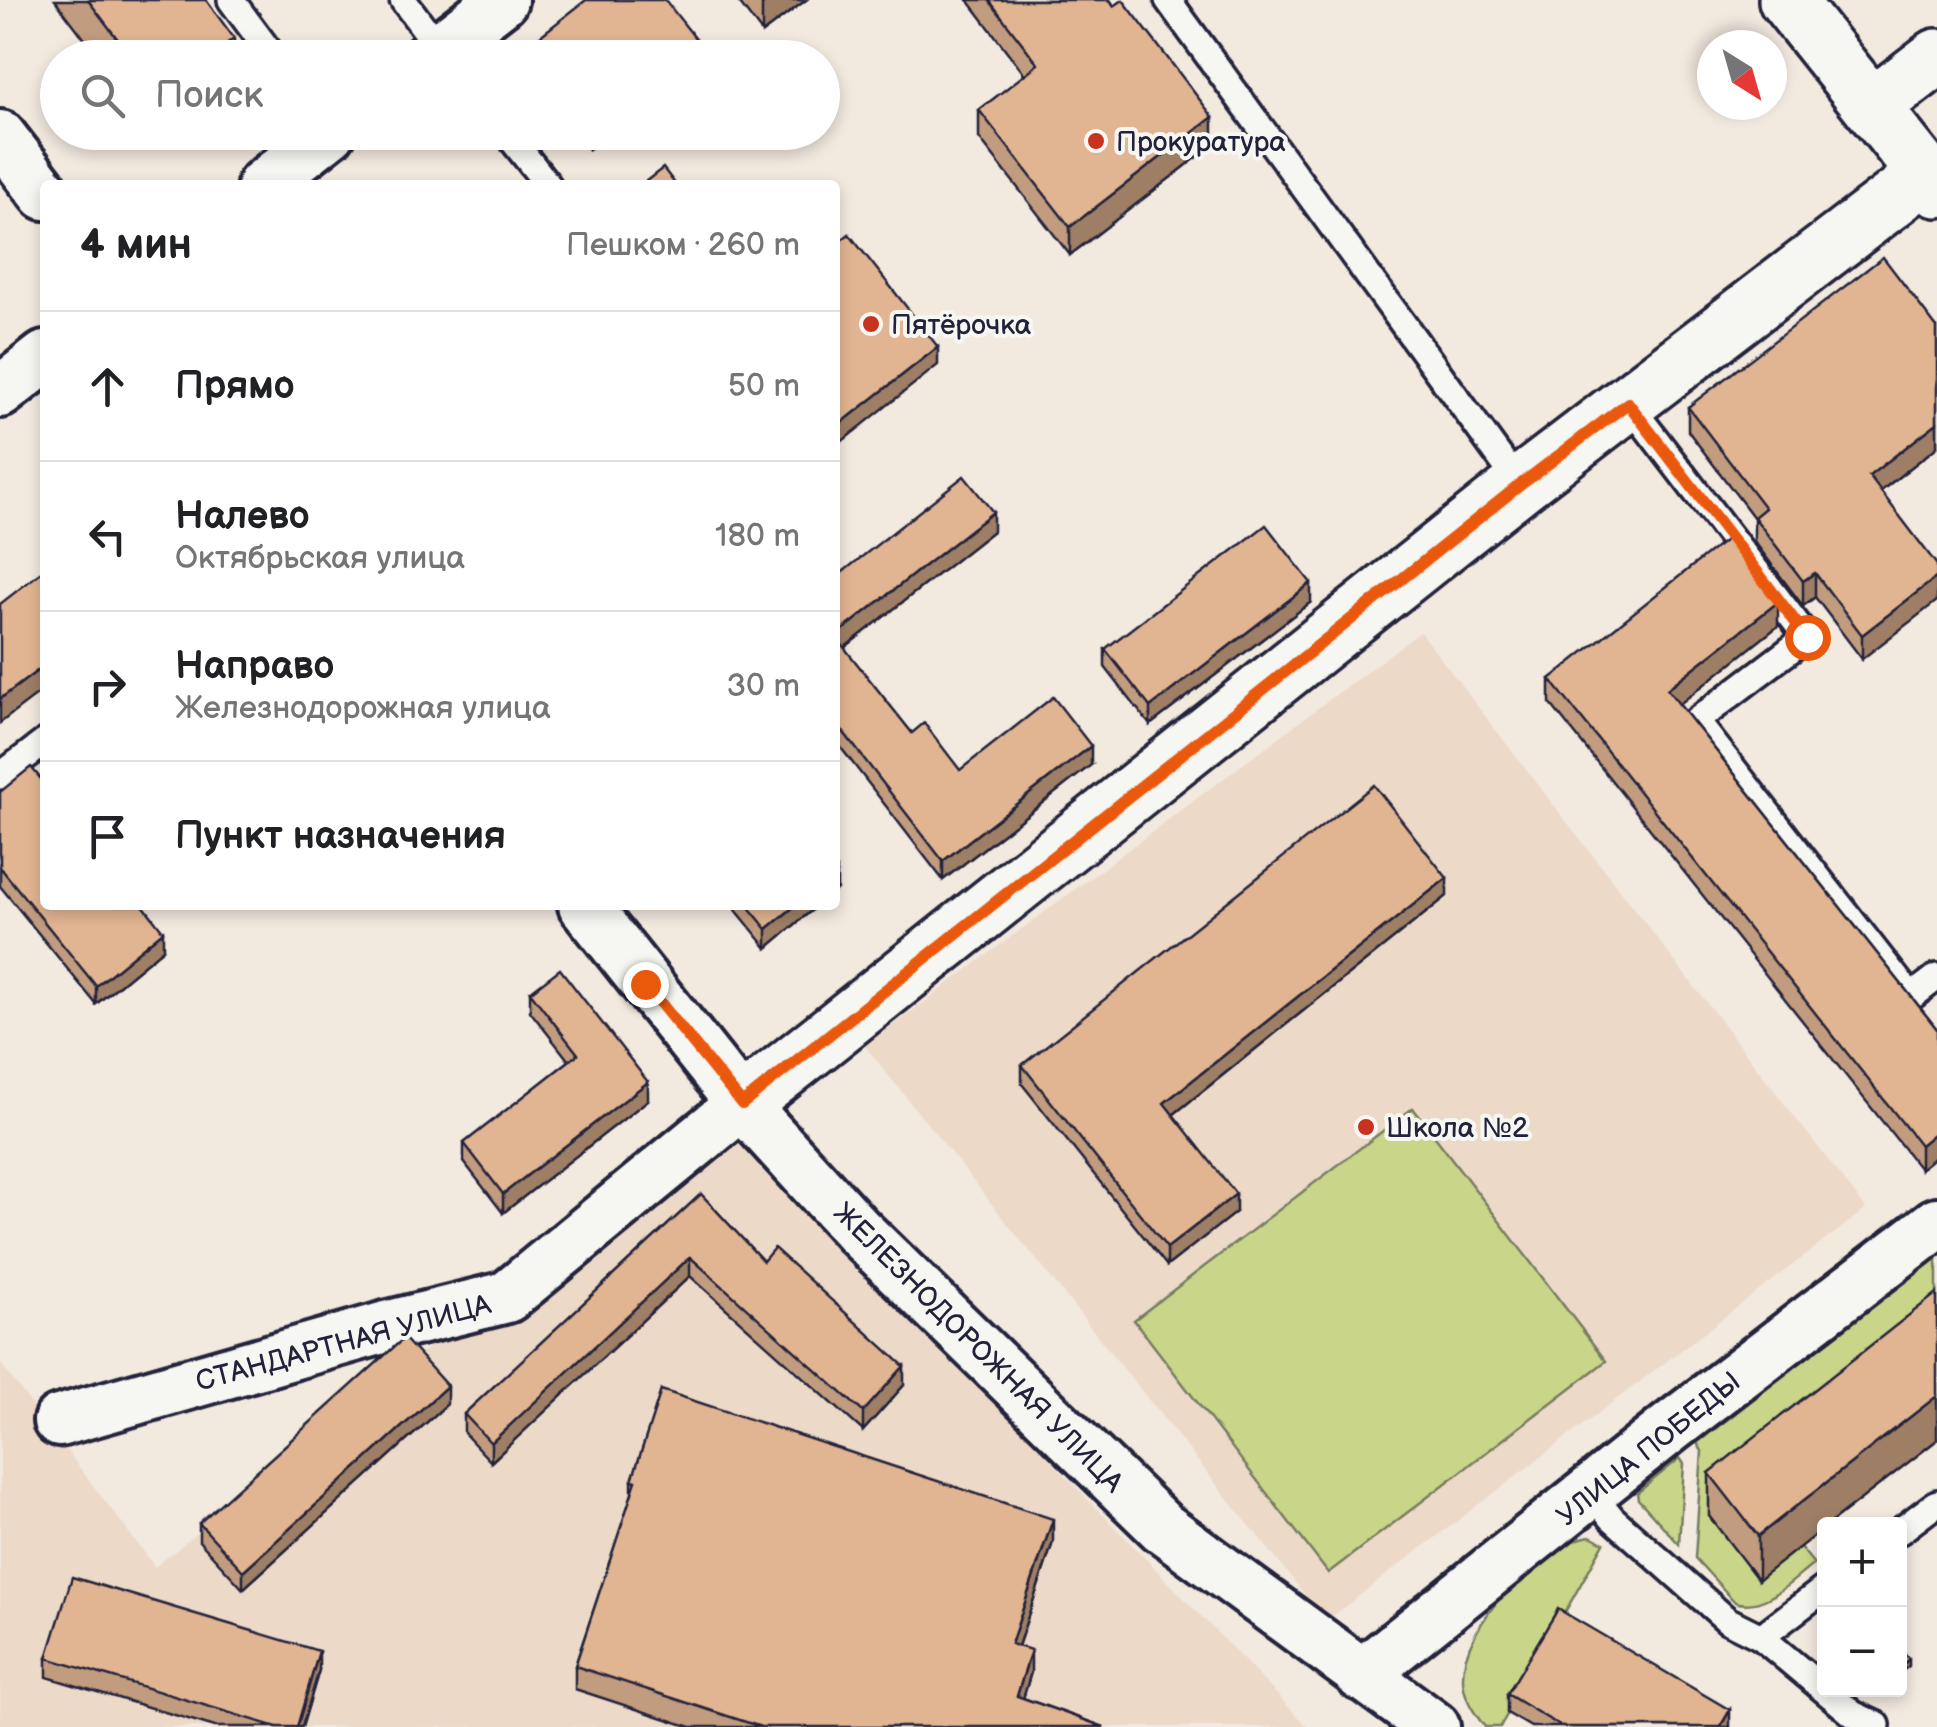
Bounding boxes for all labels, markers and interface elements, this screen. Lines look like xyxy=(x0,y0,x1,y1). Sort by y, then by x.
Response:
north arrow xyxy=(1697,30,1787,120)
search box xyxy=(40,40,840,150)
icon: search xyxy=(75,68,130,123)
text: Поиск xyxy=(155,73,263,118)
place label: Прокуратура xyxy=(1116,126,1286,159)
marker: Прокуратура xyxy=(1085,130,1107,152)
text: 4 мин xyxy=(80,220,192,271)
text: Пешком · 260 m xyxy=(566,226,800,265)
place label: Пятёрочка xyxy=(891,309,1032,342)
marker: Пятёрочка xyxy=(860,313,882,335)
icon: ahead xyxy=(80,359,135,414)
text: Прямо xyxy=(175,364,294,409)
text: 50 m xyxy=(728,367,800,406)
text: Налево xyxy=(175,494,310,539)
icon: left xyxy=(80,509,135,564)
text: 180 m xyxy=(715,517,800,556)
text: Октябрьская улица xyxy=(175,539,465,578)
route start xyxy=(1785,615,1831,661)
text: Направо xyxy=(175,644,334,689)
icon: right xyxy=(80,659,135,714)
text: 30 m xyxy=(726,667,800,706)
text: Железнодорожная улица xyxy=(175,689,551,728)
icon: arrive xyxy=(80,809,135,864)
text: Пункт назначения xyxy=(175,814,506,859)
route end xyxy=(623,962,669,1008)
place label: Школа №2 xyxy=(1386,1112,1529,1145)
marker: Школа №2 xyxy=(1355,1116,1377,1138)
street label: ЖЕЛЕЗНОДОРОЖНАЯ УЛИЦА xyxy=(826,1196,1130,1501)
street label: СТАНДАРТНАЯ УЛИЦА xyxy=(192,1288,495,1399)
street label: УЛИЦА ПОБЕДЫ xyxy=(1551,1365,1747,1533)
map controls xyxy=(1817,1517,1907,1697)
button: + xyxy=(1817,1517,1907,1607)
button: − xyxy=(1817,1607,1907,1697)

